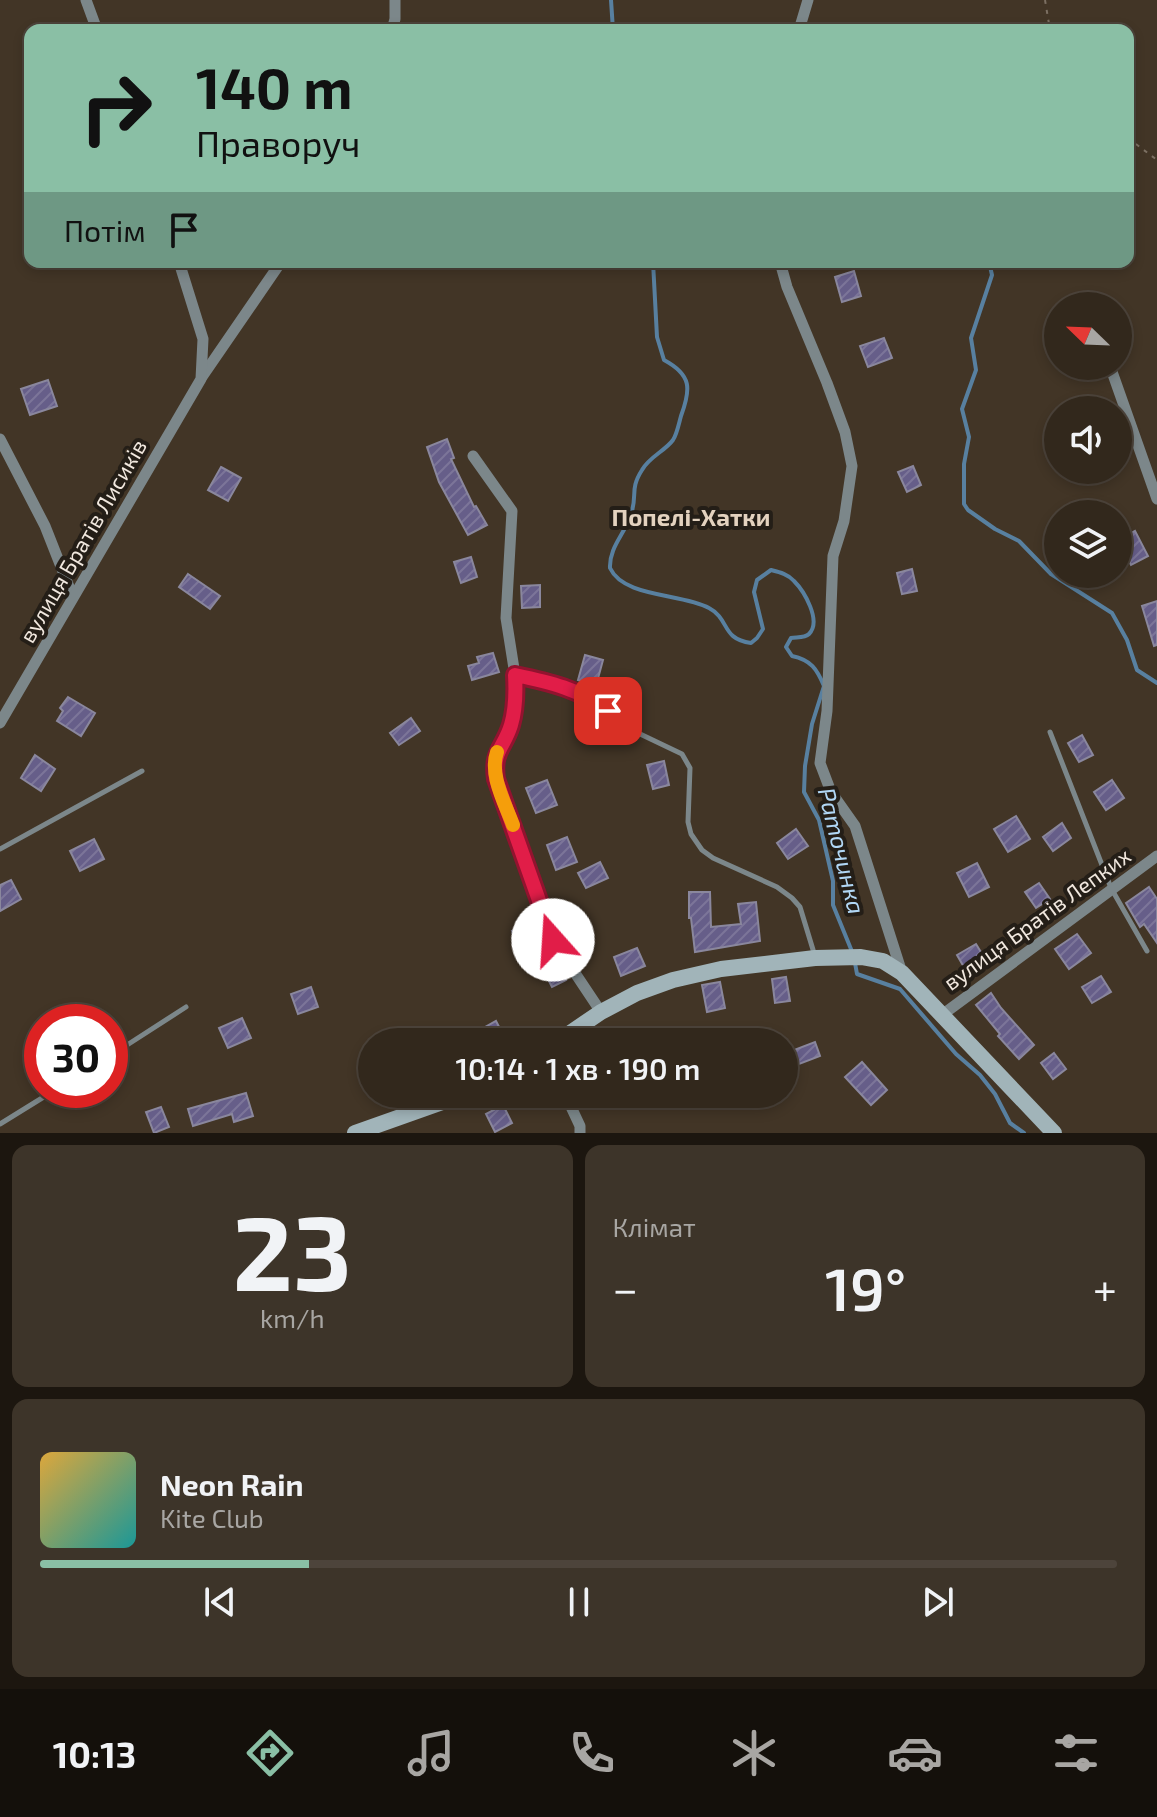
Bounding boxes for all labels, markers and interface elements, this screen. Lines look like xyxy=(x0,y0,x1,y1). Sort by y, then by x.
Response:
text: 140 m xyxy=(196,53,353,120)
icon: right xyxy=(64,56,168,160)
text: Праворуч xyxy=(196,121,361,164)
icon: arrive xyxy=(162,208,206,252)
text: Потім xyxy=(64,212,146,248)
north arrow xyxy=(1044,292,1132,380)
map controls xyxy=(1044,292,1132,588)
button: sound xyxy=(1044,396,1132,484)
street label: вулиця Братів Лисиків xyxy=(13,434,152,647)
button: layers xyxy=(1044,500,1132,588)
district label: Попелі-Хатки xyxy=(612,502,770,531)
pin xyxy=(574,677,642,745)
icon: arrive xyxy=(586,689,630,733)
water label: Раточинка xyxy=(813,784,872,917)
street label: вулиця Братів Лепких xyxy=(938,841,1136,996)
position arrow xyxy=(511,898,595,982)
speed limit sign: 30 xyxy=(24,1004,128,1108)
text: 10:14 · 1 хв · 190 m xyxy=(455,1050,701,1086)
text: 23 xyxy=(233,1187,352,1312)
text: Клімат xyxy=(613,1211,696,1242)
text: 19° xyxy=(825,1251,906,1323)
text: − xyxy=(613,1261,638,1314)
text: + xyxy=(1093,1261,1117,1314)
text: km/h xyxy=(260,1302,325,1333)
text: Neon Rain xyxy=(160,1466,304,1502)
text: Kite Club xyxy=(160,1502,264,1533)
icon: previous xyxy=(198,1580,242,1624)
icon: pause xyxy=(557,1580,601,1624)
icon: next xyxy=(916,1580,960,1624)
icon: directions xyxy=(242,1725,298,1781)
icon: music xyxy=(403,1725,459,1781)
icon: phone xyxy=(564,1725,620,1781)
icon: climate xyxy=(726,1725,782,1781)
icon: car xyxy=(887,1725,943,1781)
icon: filters xyxy=(1048,1725,1104,1781)
text: 10:13 xyxy=(53,1732,136,1775)

